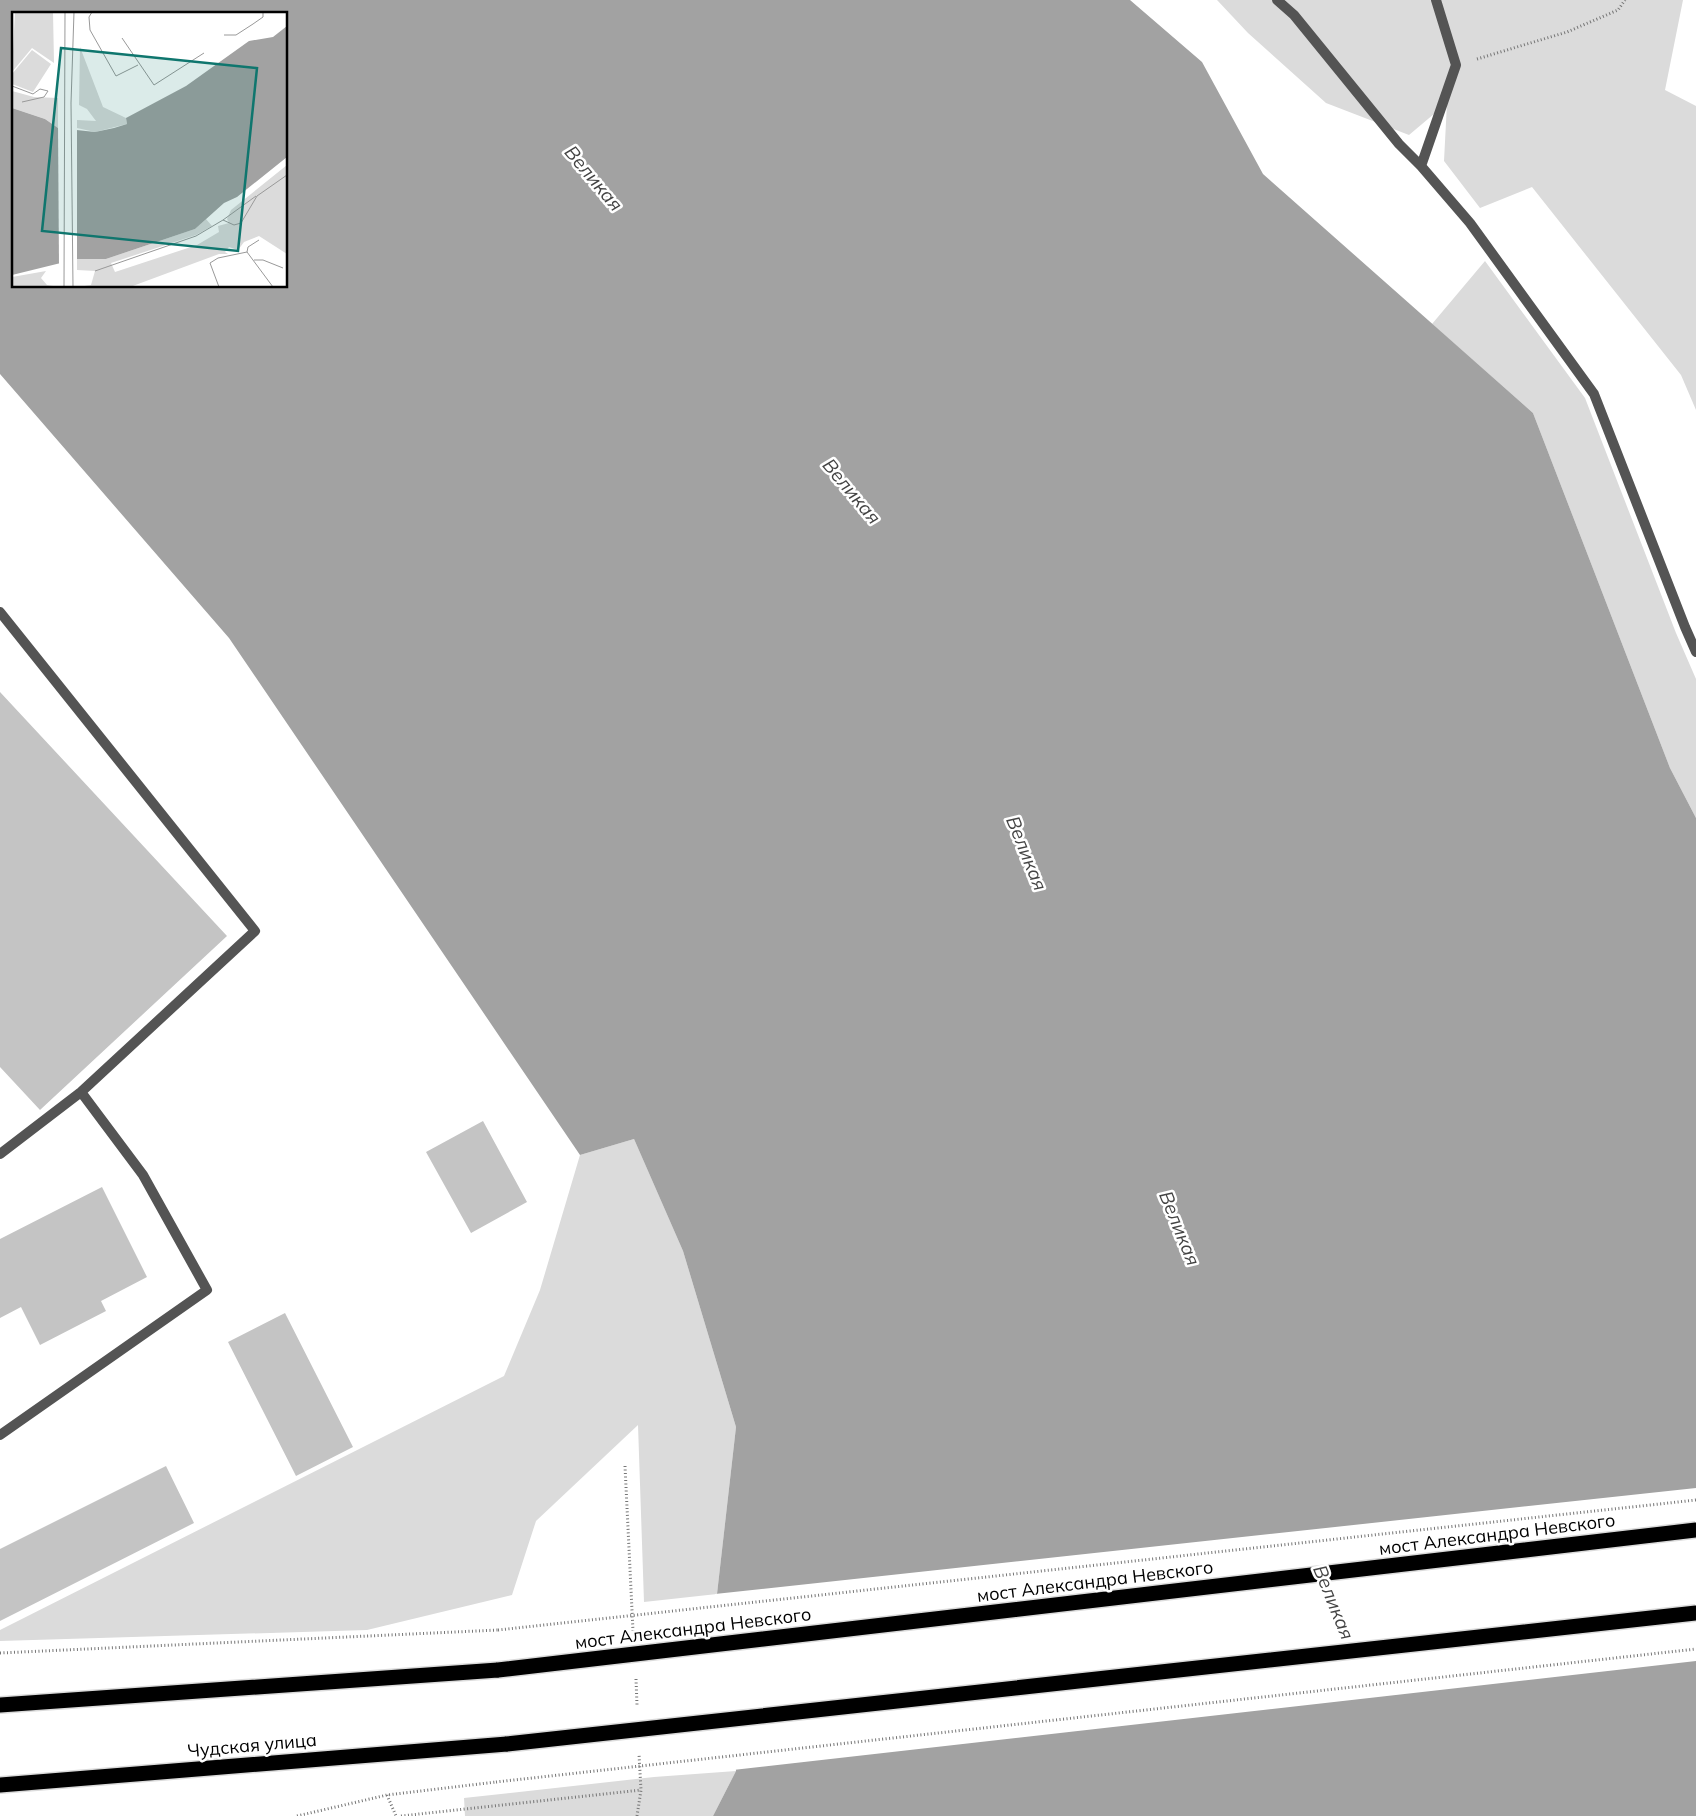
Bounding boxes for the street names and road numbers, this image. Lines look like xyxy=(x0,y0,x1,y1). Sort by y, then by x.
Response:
street label: мост Александра Невского xyxy=(1378,1508,1616,1560)
street label: мост Александра Невского xyxy=(976,1555,1214,1607)
street label: мост Александра Невского xyxy=(574,1602,812,1654)
street label: Чудская улица xyxy=(186,1728,318,1762)

